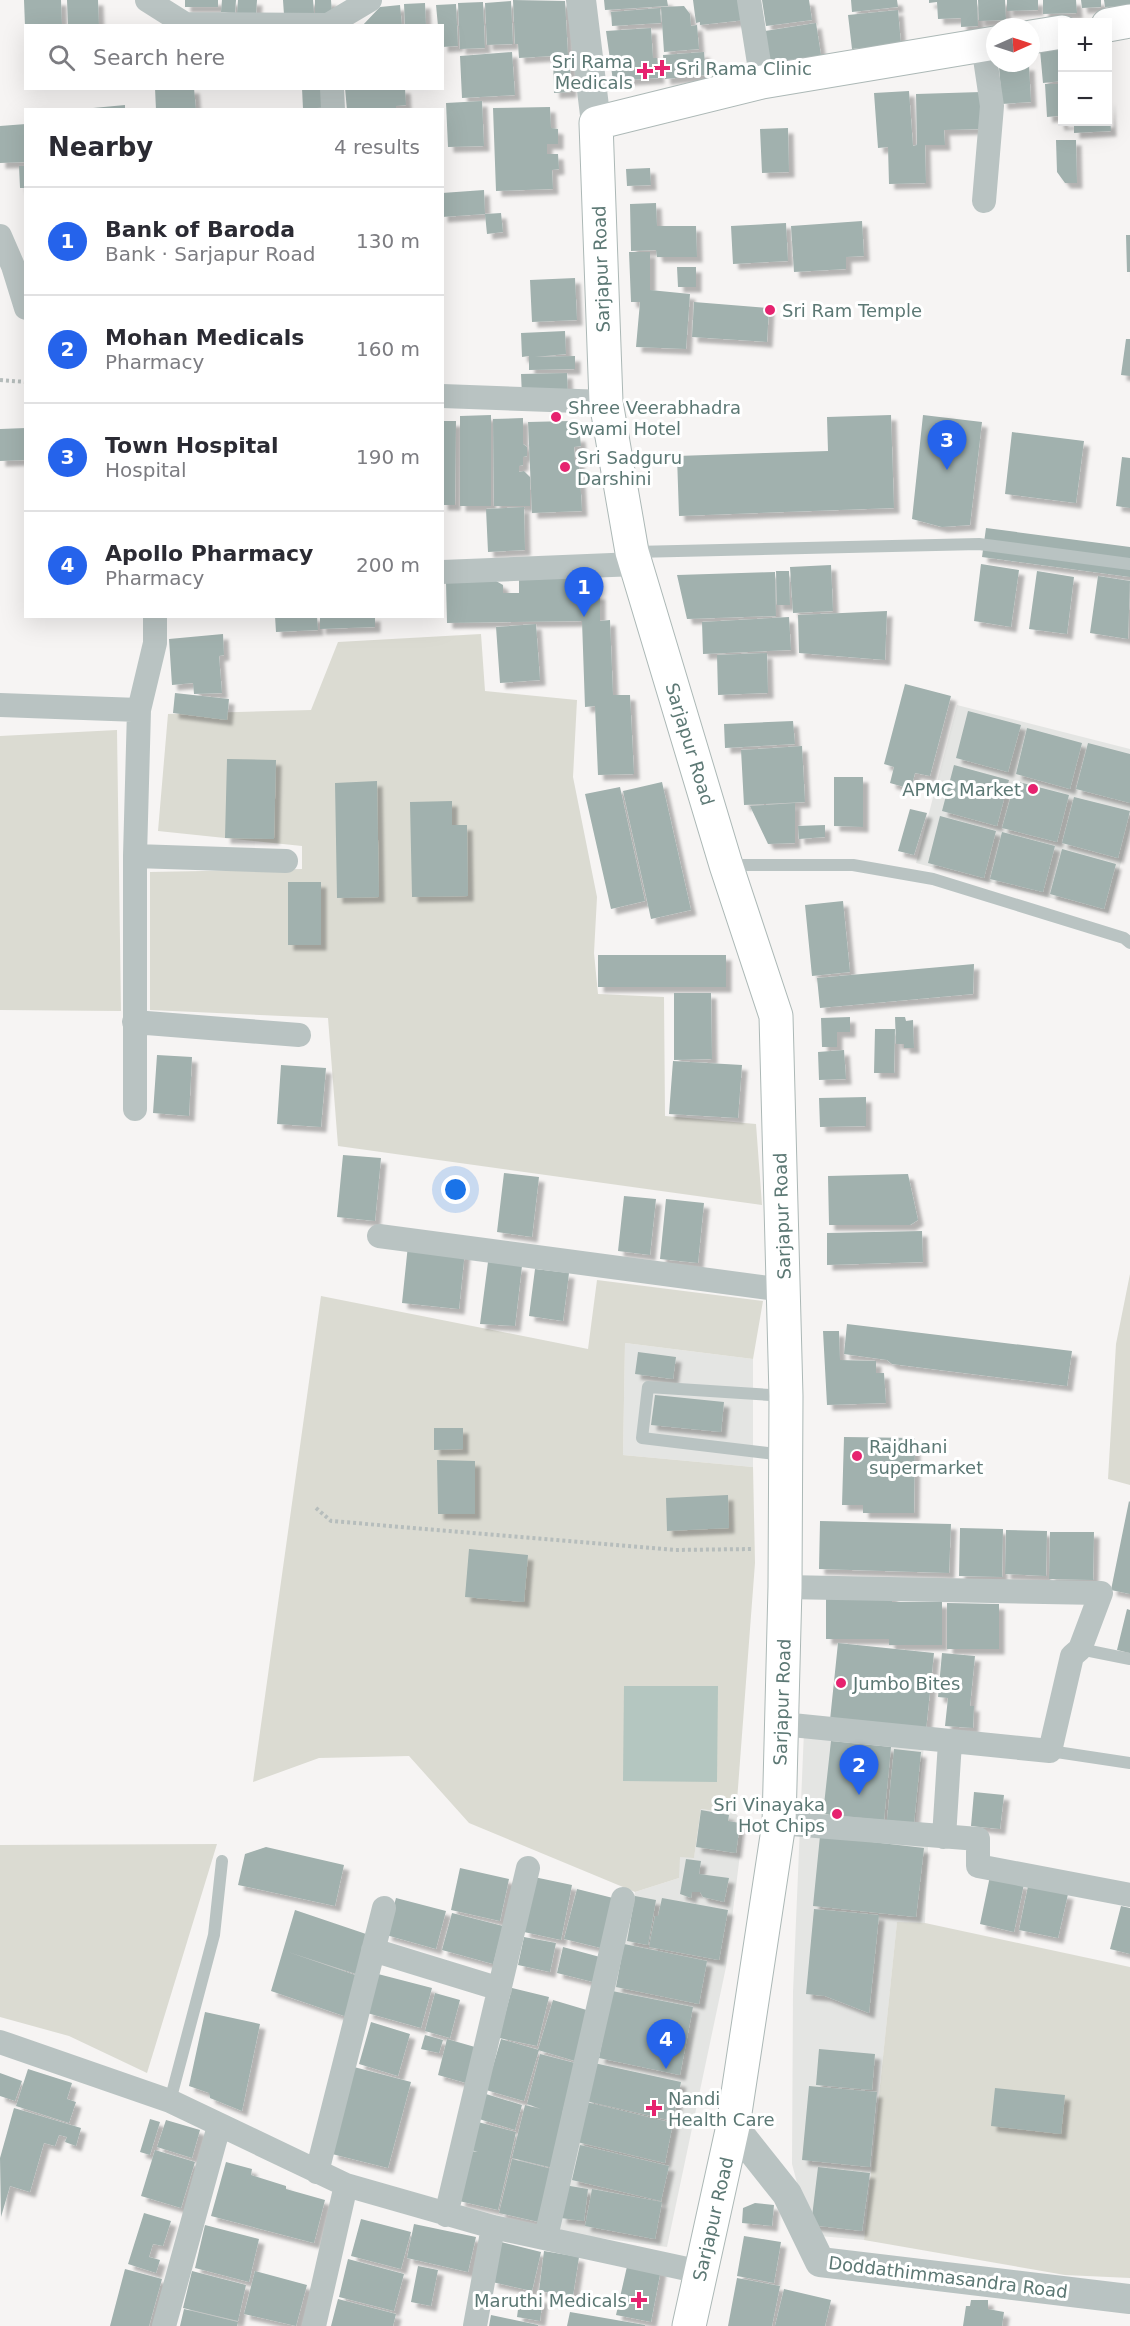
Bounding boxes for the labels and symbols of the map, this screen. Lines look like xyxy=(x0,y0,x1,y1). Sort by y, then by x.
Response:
north arrow xyxy=(986,18,1040,72)
place label: Sri Rama Medicals xyxy=(552,51,633,93)
place label: Sri Rama Clinic xyxy=(676,58,812,79)
marker: Sri Rama Clinic xyxy=(653,59,671,77)
marker: Sri Rama Medicals xyxy=(638,64,652,78)
street label: Sarjapur Road xyxy=(588,205,614,333)
place label: Sri Ram Temple xyxy=(782,300,922,321)
marker: Sri Ram Temple xyxy=(763,303,777,317)
place label: Shree Veerabhadra Swami Hotel xyxy=(568,397,741,439)
marker: Shree Veerabhadra Swami Hotel xyxy=(549,410,563,424)
pin: 3 xyxy=(928,420,966,470)
place label: Sri Sadguru Darshini xyxy=(577,447,682,489)
marker: Sri Sadguru Darshini xyxy=(558,460,572,474)
pin: 1 xyxy=(564,568,604,617)
street label: Sarjapur Road xyxy=(661,680,719,808)
place label: APMC Market xyxy=(902,779,1021,800)
marker: APMC Market xyxy=(1026,782,1040,796)
street label: Sarjapur Road xyxy=(769,1152,795,1280)
your location xyxy=(441,1175,470,1204)
place label: Rajdhani supermarket xyxy=(869,1436,983,1478)
marker: Rajdhani supermarket xyxy=(850,1449,864,1463)
street label: Sarjapur Road xyxy=(769,1638,795,1766)
place label: Jumbo Bites xyxy=(852,1673,960,1694)
marker: Jumbo Bites xyxy=(834,1676,848,1690)
pin: 2 xyxy=(840,1746,878,1795)
place label: Sri Vinayaka Hot Chips xyxy=(713,1794,825,1836)
marker: Sri Vinayaka Hot Chips xyxy=(830,1807,844,1821)
pin: 4 xyxy=(646,2020,686,2069)
place label: Nandi Health Care xyxy=(668,2088,775,2130)
marker: Nandi Health Care xyxy=(645,2099,663,2117)
street label: Sarjapur Road xyxy=(688,2155,738,2283)
street label: Doddathimmasandra Road xyxy=(827,2252,1069,2302)
place label: Maruthi Medicals xyxy=(474,2290,627,2311)
marker: Maruthi Medicals xyxy=(632,2293,646,2307)

